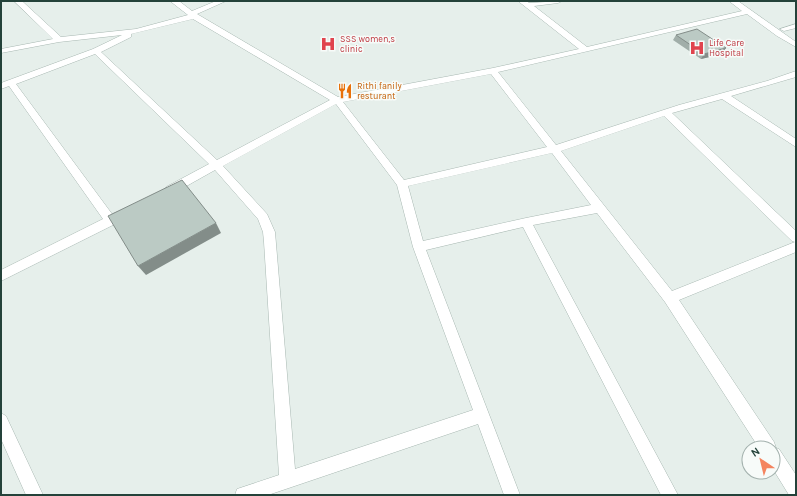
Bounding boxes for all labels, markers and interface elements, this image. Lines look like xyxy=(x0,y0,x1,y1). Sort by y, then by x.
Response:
place label: SSS women,s clinic xyxy=(340,34,395,54)
hospital icon: SSS women,s clinic xyxy=(319,35,337,53)
place label: Life Care Hospital xyxy=(709,38,744,58)
hospital icon: Life Care Hospital xyxy=(688,39,706,57)
place label: Rithi fanily resturant xyxy=(357,81,402,101)
restaurant icon: Rithi fanily resturant xyxy=(336,82,354,100)
north arrow xyxy=(741,440,781,480)
text: N xyxy=(749,445,763,460)

